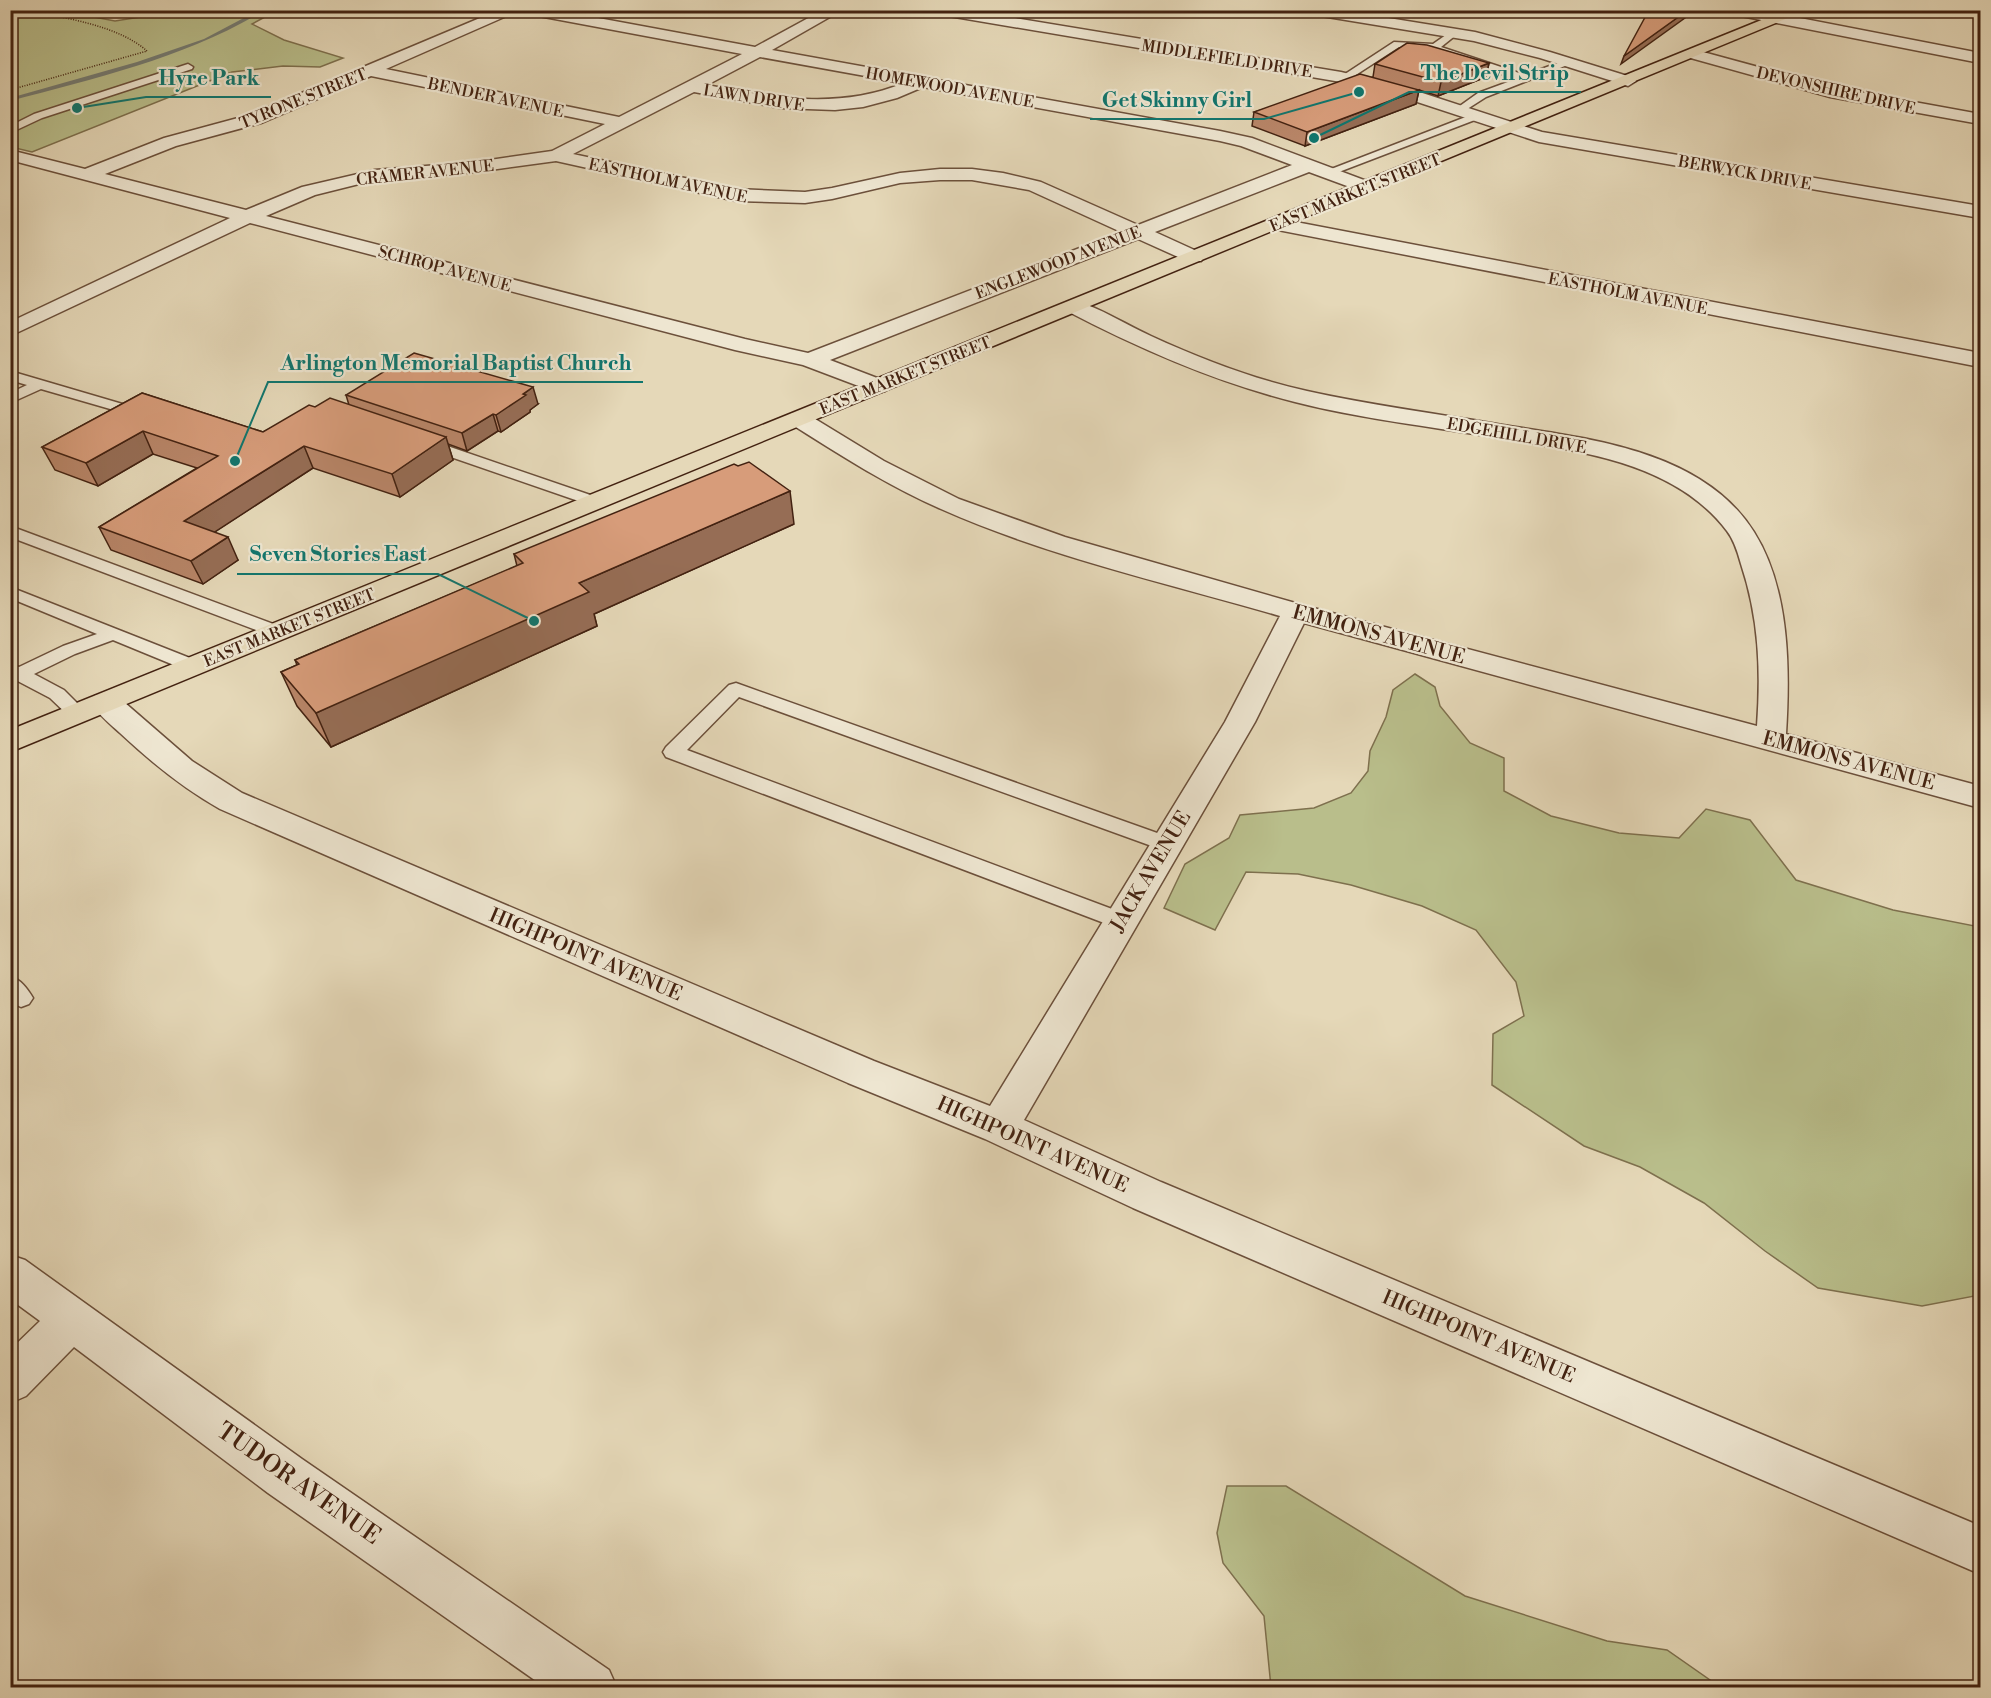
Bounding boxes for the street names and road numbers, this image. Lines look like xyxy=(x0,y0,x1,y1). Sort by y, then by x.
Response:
street label: MIDDLEFIELD DRIVE xyxy=(1140,36,1314,82)
street label: HOMEWOOD AVENUE xyxy=(864,63,1036,113)
street label: DEVONSHIRE DRIVE xyxy=(1754,63,1917,119)
street label: TYRONE STREET xyxy=(237,64,370,134)
street label: BENDER AVENUE xyxy=(425,74,566,122)
street label: LAWN DRIVE xyxy=(702,80,806,116)
street label: EAST MARKET STREET xyxy=(1267,149,1444,237)
street label: BERWYCK DRIVE xyxy=(1676,151,1813,195)
street label: EASTHOLM AVENUE xyxy=(586,154,749,208)
street label: CRAMER AVENUE xyxy=(355,156,495,190)
street label: ENGLEWOOD AVENUE xyxy=(972,222,1144,304)
street label: SCHROP AVENUE xyxy=(376,242,514,296)
street label: EASTHOLM AVENUE xyxy=(1546,269,1709,319)
street label: EAST MARKET STREET xyxy=(817,332,994,420)
street label: EDGEHILL DRIVE xyxy=(1445,414,1588,458)
street label: EAST MARKET STREET xyxy=(201,584,378,672)
street label: EMMONS AVENUE xyxy=(1289,600,1468,671)
street label: EMMONS AVENUE xyxy=(1759,726,1938,797)
street label: JACK AVENUE xyxy=(1105,807,1197,938)
street label: HIGHPOINT AVENUE xyxy=(485,903,686,1007)
street label: HIGHPOINT AVENUE xyxy=(933,1092,1132,1199)
street label: HIGHPOINT AVENUE xyxy=(1378,1285,1579,1389)
street label: TUDOR AVENUE xyxy=(211,1416,386,1552)

